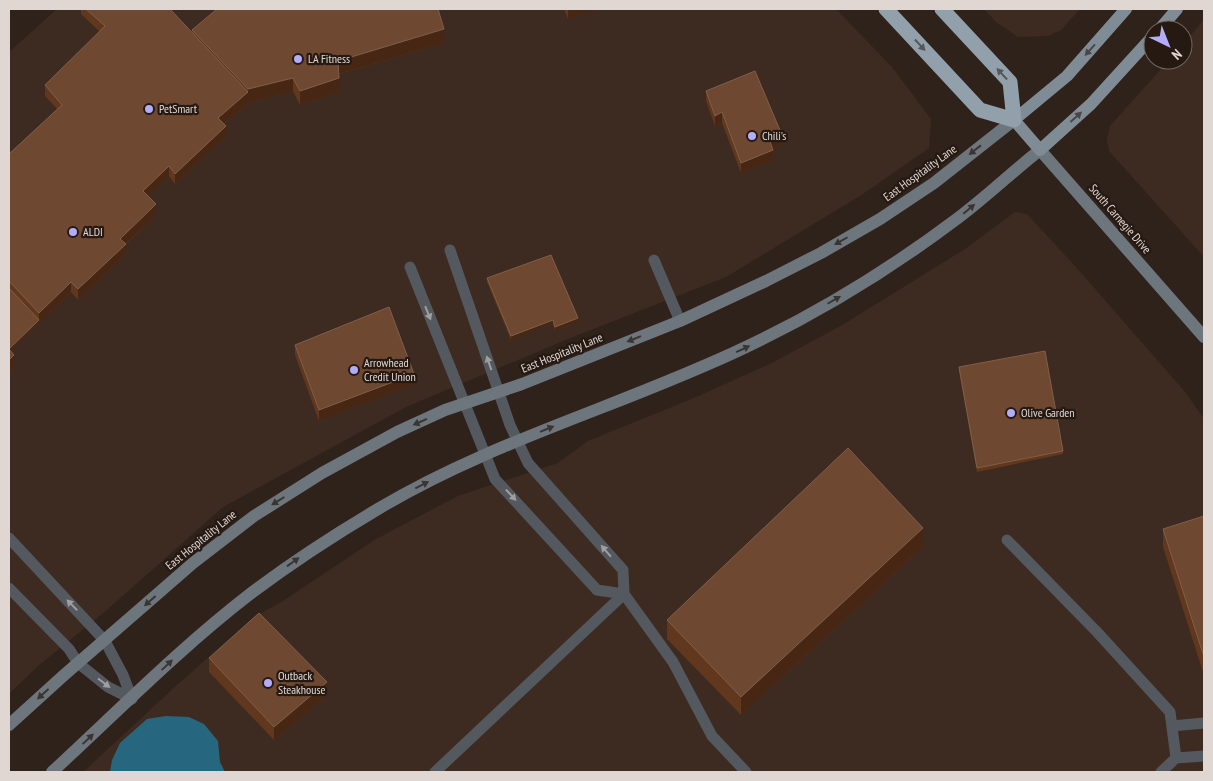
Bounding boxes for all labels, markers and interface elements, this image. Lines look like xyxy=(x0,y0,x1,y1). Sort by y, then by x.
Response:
north arrow xyxy=(1143,20,1193,70)
one-way arrow xyxy=(914,38,925,51)
one-way arrow xyxy=(1084,44,1096,56)
text: N xyxy=(1168,45,1186,64)
place label: LA Fitness xyxy=(308,51,350,66)
marker: LA Fitness xyxy=(292,53,304,65)
one-way arrow xyxy=(996,69,1008,81)
place label: PetSmart xyxy=(159,101,198,116)
marker: PetSmart xyxy=(143,103,155,115)
one-way arrow xyxy=(1070,112,1083,123)
place label: Chili's xyxy=(762,128,786,143)
marker: Chili's xyxy=(746,130,758,142)
street label: East Hospitality Lane xyxy=(880,141,959,204)
one-way arrow xyxy=(969,144,982,155)
street label: South Carnegie Drive xyxy=(1086,181,1155,257)
one-way arrow xyxy=(962,203,975,214)
place label: ALDI xyxy=(83,224,103,239)
marker: ALDI xyxy=(67,226,79,238)
one-way arrow xyxy=(835,237,848,246)
one-way arrow xyxy=(828,295,841,304)
one-way arrow xyxy=(425,306,433,320)
street label: East Hospitality Lane xyxy=(519,329,605,376)
one-way arrow xyxy=(627,336,641,344)
one-way arrow xyxy=(736,344,750,352)
place label: Arrowhead Credit Union xyxy=(364,355,416,384)
one-way arrow xyxy=(485,355,492,370)
marker: Arrowhead Credit Union xyxy=(348,364,360,376)
place label: Olive Garden xyxy=(1021,405,1075,420)
marker: Olive Garden xyxy=(1005,407,1017,419)
one-way arrow xyxy=(413,418,427,426)
one-way arrow xyxy=(540,425,555,432)
one-way arrow xyxy=(415,481,430,489)
one-way arrow xyxy=(505,489,517,501)
one-way arrow xyxy=(272,496,285,505)
street label: East Hospitality Lane xyxy=(162,507,239,573)
one-way arrow xyxy=(600,545,611,558)
one-way arrow xyxy=(286,557,299,568)
one-way arrow xyxy=(145,595,157,607)
one-way arrow xyxy=(66,599,78,611)
one-way arrow xyxy=(161,659,173,671)
place label: Outback Steakhouse xyxy=(278,668,325,697)
marker: Outback Steakhouse xyxy=(262,677,274,689)
one-way arrow xyxy=(97,678,111,688)
one-way arrow xyxy=(38,688,50,700)
one-way arrow xyxy=(81,733,93,745)

